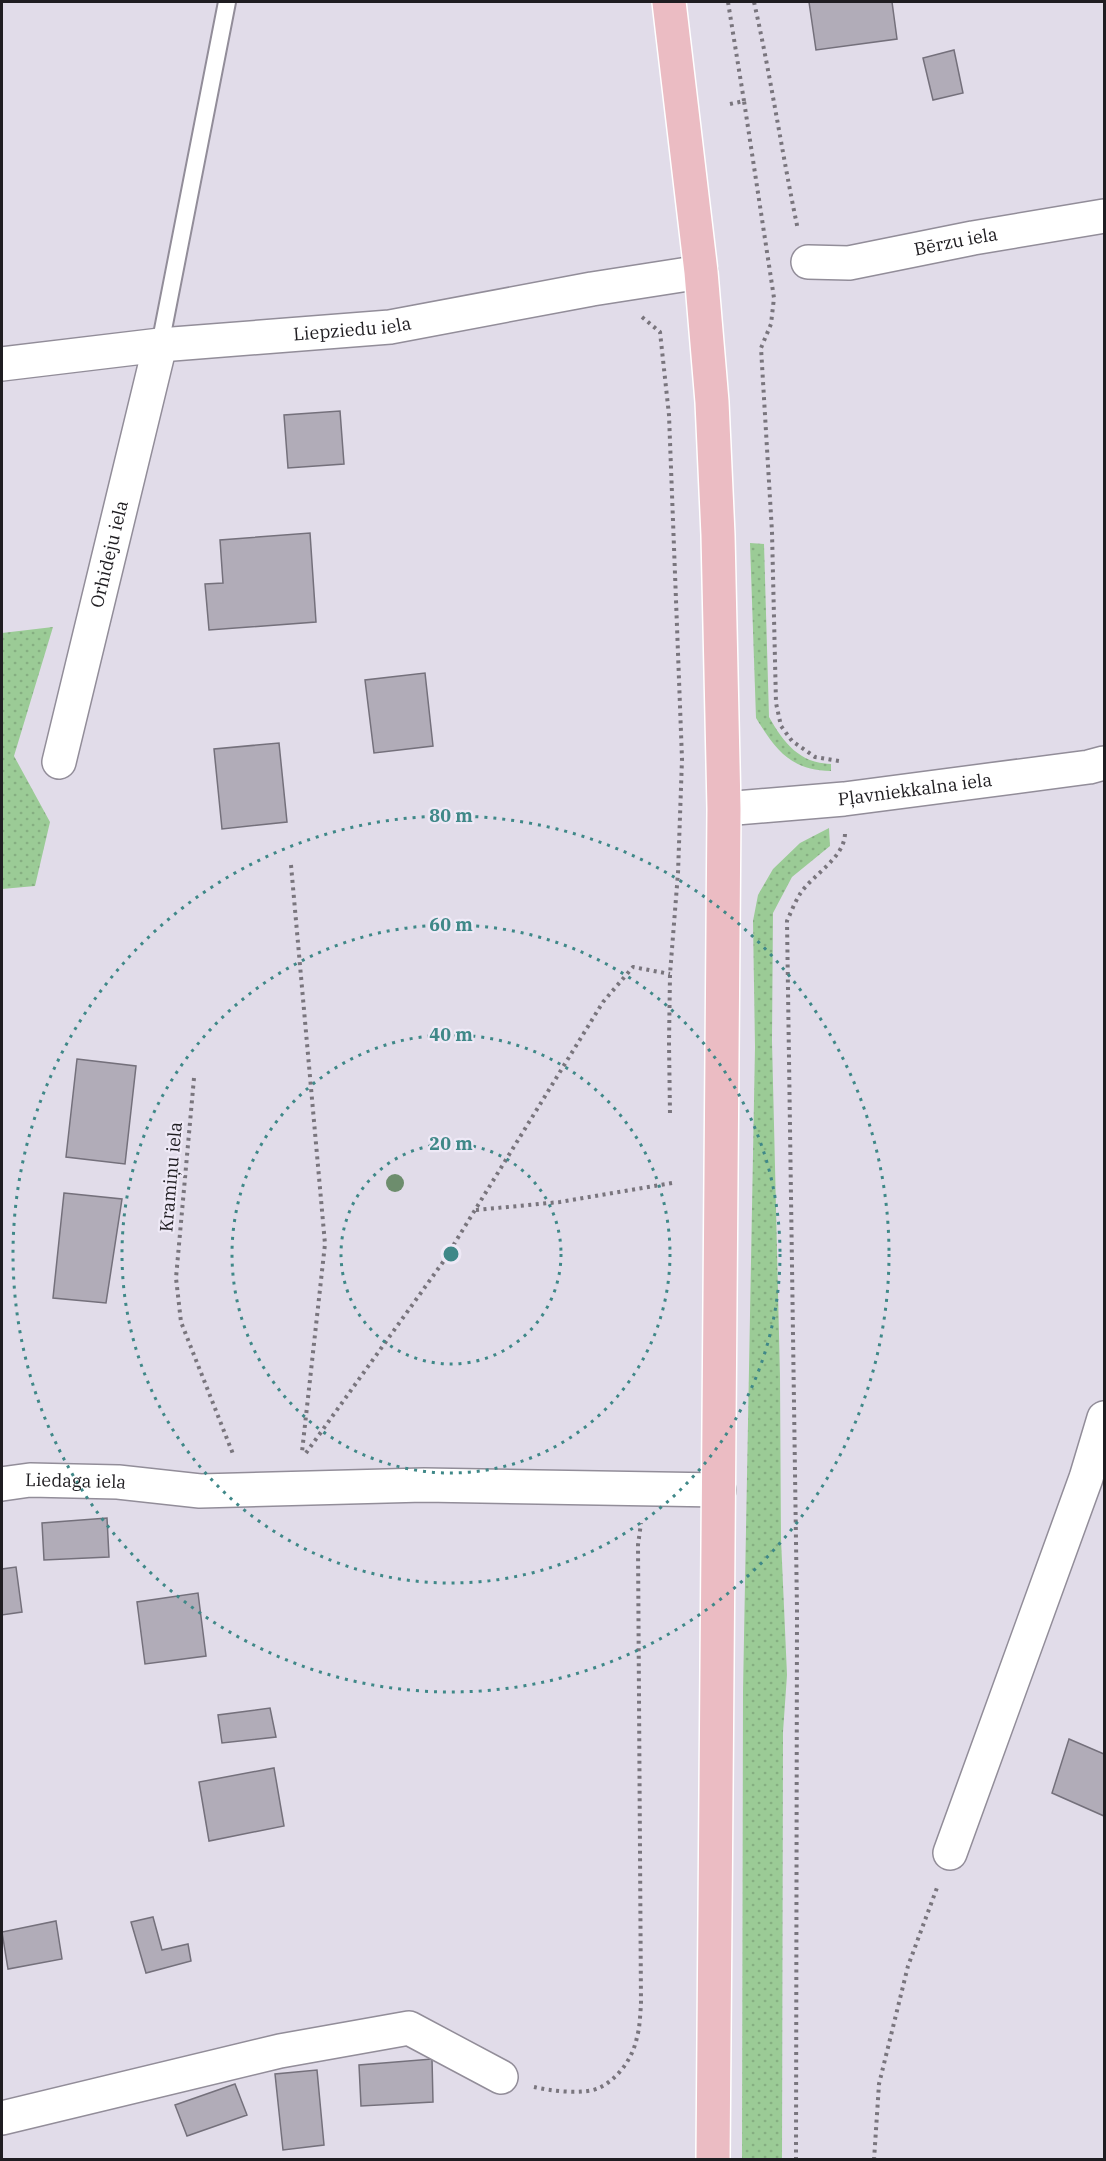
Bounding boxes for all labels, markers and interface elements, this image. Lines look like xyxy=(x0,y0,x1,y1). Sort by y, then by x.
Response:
street label: Bērzu iela xyxy=(912,222,1000,261)
street label: Liepziedu iela xyxy=(292,311,413,346)
street label: Orhideju iela xyxy=(85,498,133,610)
street label: Pļavniekkalna iela xyxy=(837,768,993,810)
text: 80 m xyxy=(429,804,473,827)
text: 60 m xyxy=(429,913,473,936)
text: 40 m xyxy=(429,1023,473,1046)
street label: Kramiņu iela xyxy=(154,1121,187,1233)
text: 20 m xyxy=(429,1132,473,1155)
centre of rings xyxy=(441,1244,461,1264)
street label: Liedaga iela xyxy=(25,1468,128,1494)

